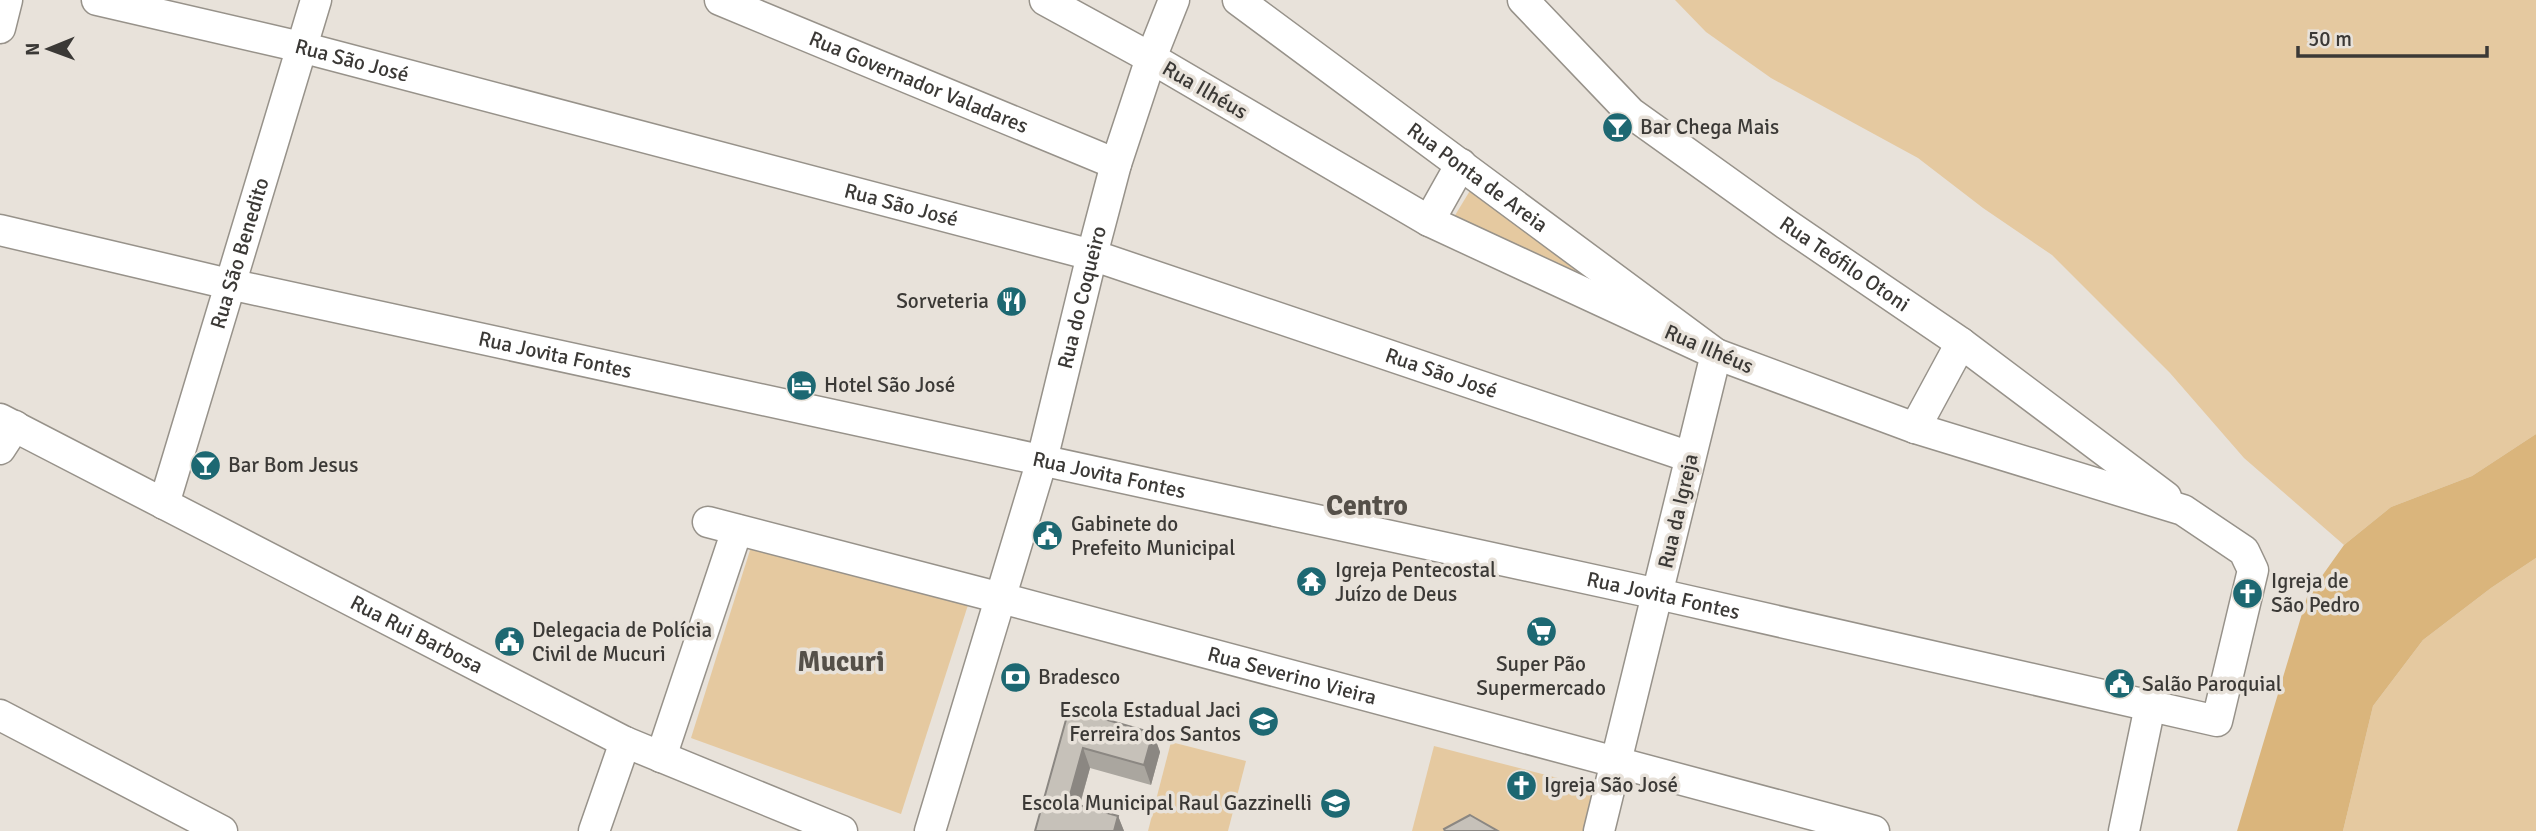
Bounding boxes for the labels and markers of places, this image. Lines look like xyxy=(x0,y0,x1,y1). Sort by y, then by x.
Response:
bar icon: Bar Chega Mais xyxy=(1600,110,1634,144)
place label: Bar Chega Mais xyxy=(1640,114,1779,140)
restaurant icon: Sorveteria xyxy=(995,284,1029,318)
place label: Sorveteria xyxy=(896,288,989,314)
hotel icon: Hotel São José xyxy=(784,368,818,402)
place label: Hotel São José xyxy=(824,372,955,398)
bar icon: Bar Bom Jesus xyxy=(188,448,222,482)
place label: Bar Bom Jesus xyxy=(228,452,358,478)
place label: Gabinete do Prefeito Municipal xyxy=(1071,511,1235,561)
public building icon: Gabinete do Prefeito Municipal xyxy=(1031,519,1065,553)
place label: Igreja Pentecostal Juízo de Deus xyxy=(1335,557,1496,607)
temple icon: Igreja Pentecostal Juízo de Deus xyxy=(1295,565,1329,599)
place label: Igreja de São Pedro xyxy=(2271,568,2360,618)
church icon: Igreja de São Pedro xyxy=(2231,576,2265,610)
supermarket icon: Super Pão Supermercado xyxy=(1524,615,1558,649)
place label: Delegacia de Polícia Civil de Mucuri xyxy=(532,617,712,667)
public building icon: Delegacia de Polícia Civil de Mucuri xyxy=(492,625,526,659)
place label: Super Pão Supermercado xyxy=(1476,651,1606,701)
bank icon: Bradesco xyxy=(998,660,1032,694)
place label: Bradesco xyxy=(1038,664,1120,690)
public building icon: Salão Paroquial xyxy=(2102,667,2136,701)
place label: Salão Paroquial xyxy=(2142,671,2282,697)
place label: Escola Estadual Jaci Ferreira dos Santos xyxy=(1060,697,1241,747)
school or university icon: Escola Estadual Jaci Ferreira dos Santos xyxy=(1247,705,1281,739)
church icon: Igreja São José xyxy=(1504,768,1538,802)
place label: Igreja São José xyxy=(1544,772,1678,798)
school or university icon: Escola Municipal Raul Gazzinelli xyxy=(1318,786,1352,820)
place label: Escola Municipal Raul Gazzinelli xyxy=(1021,790,1312,816)

